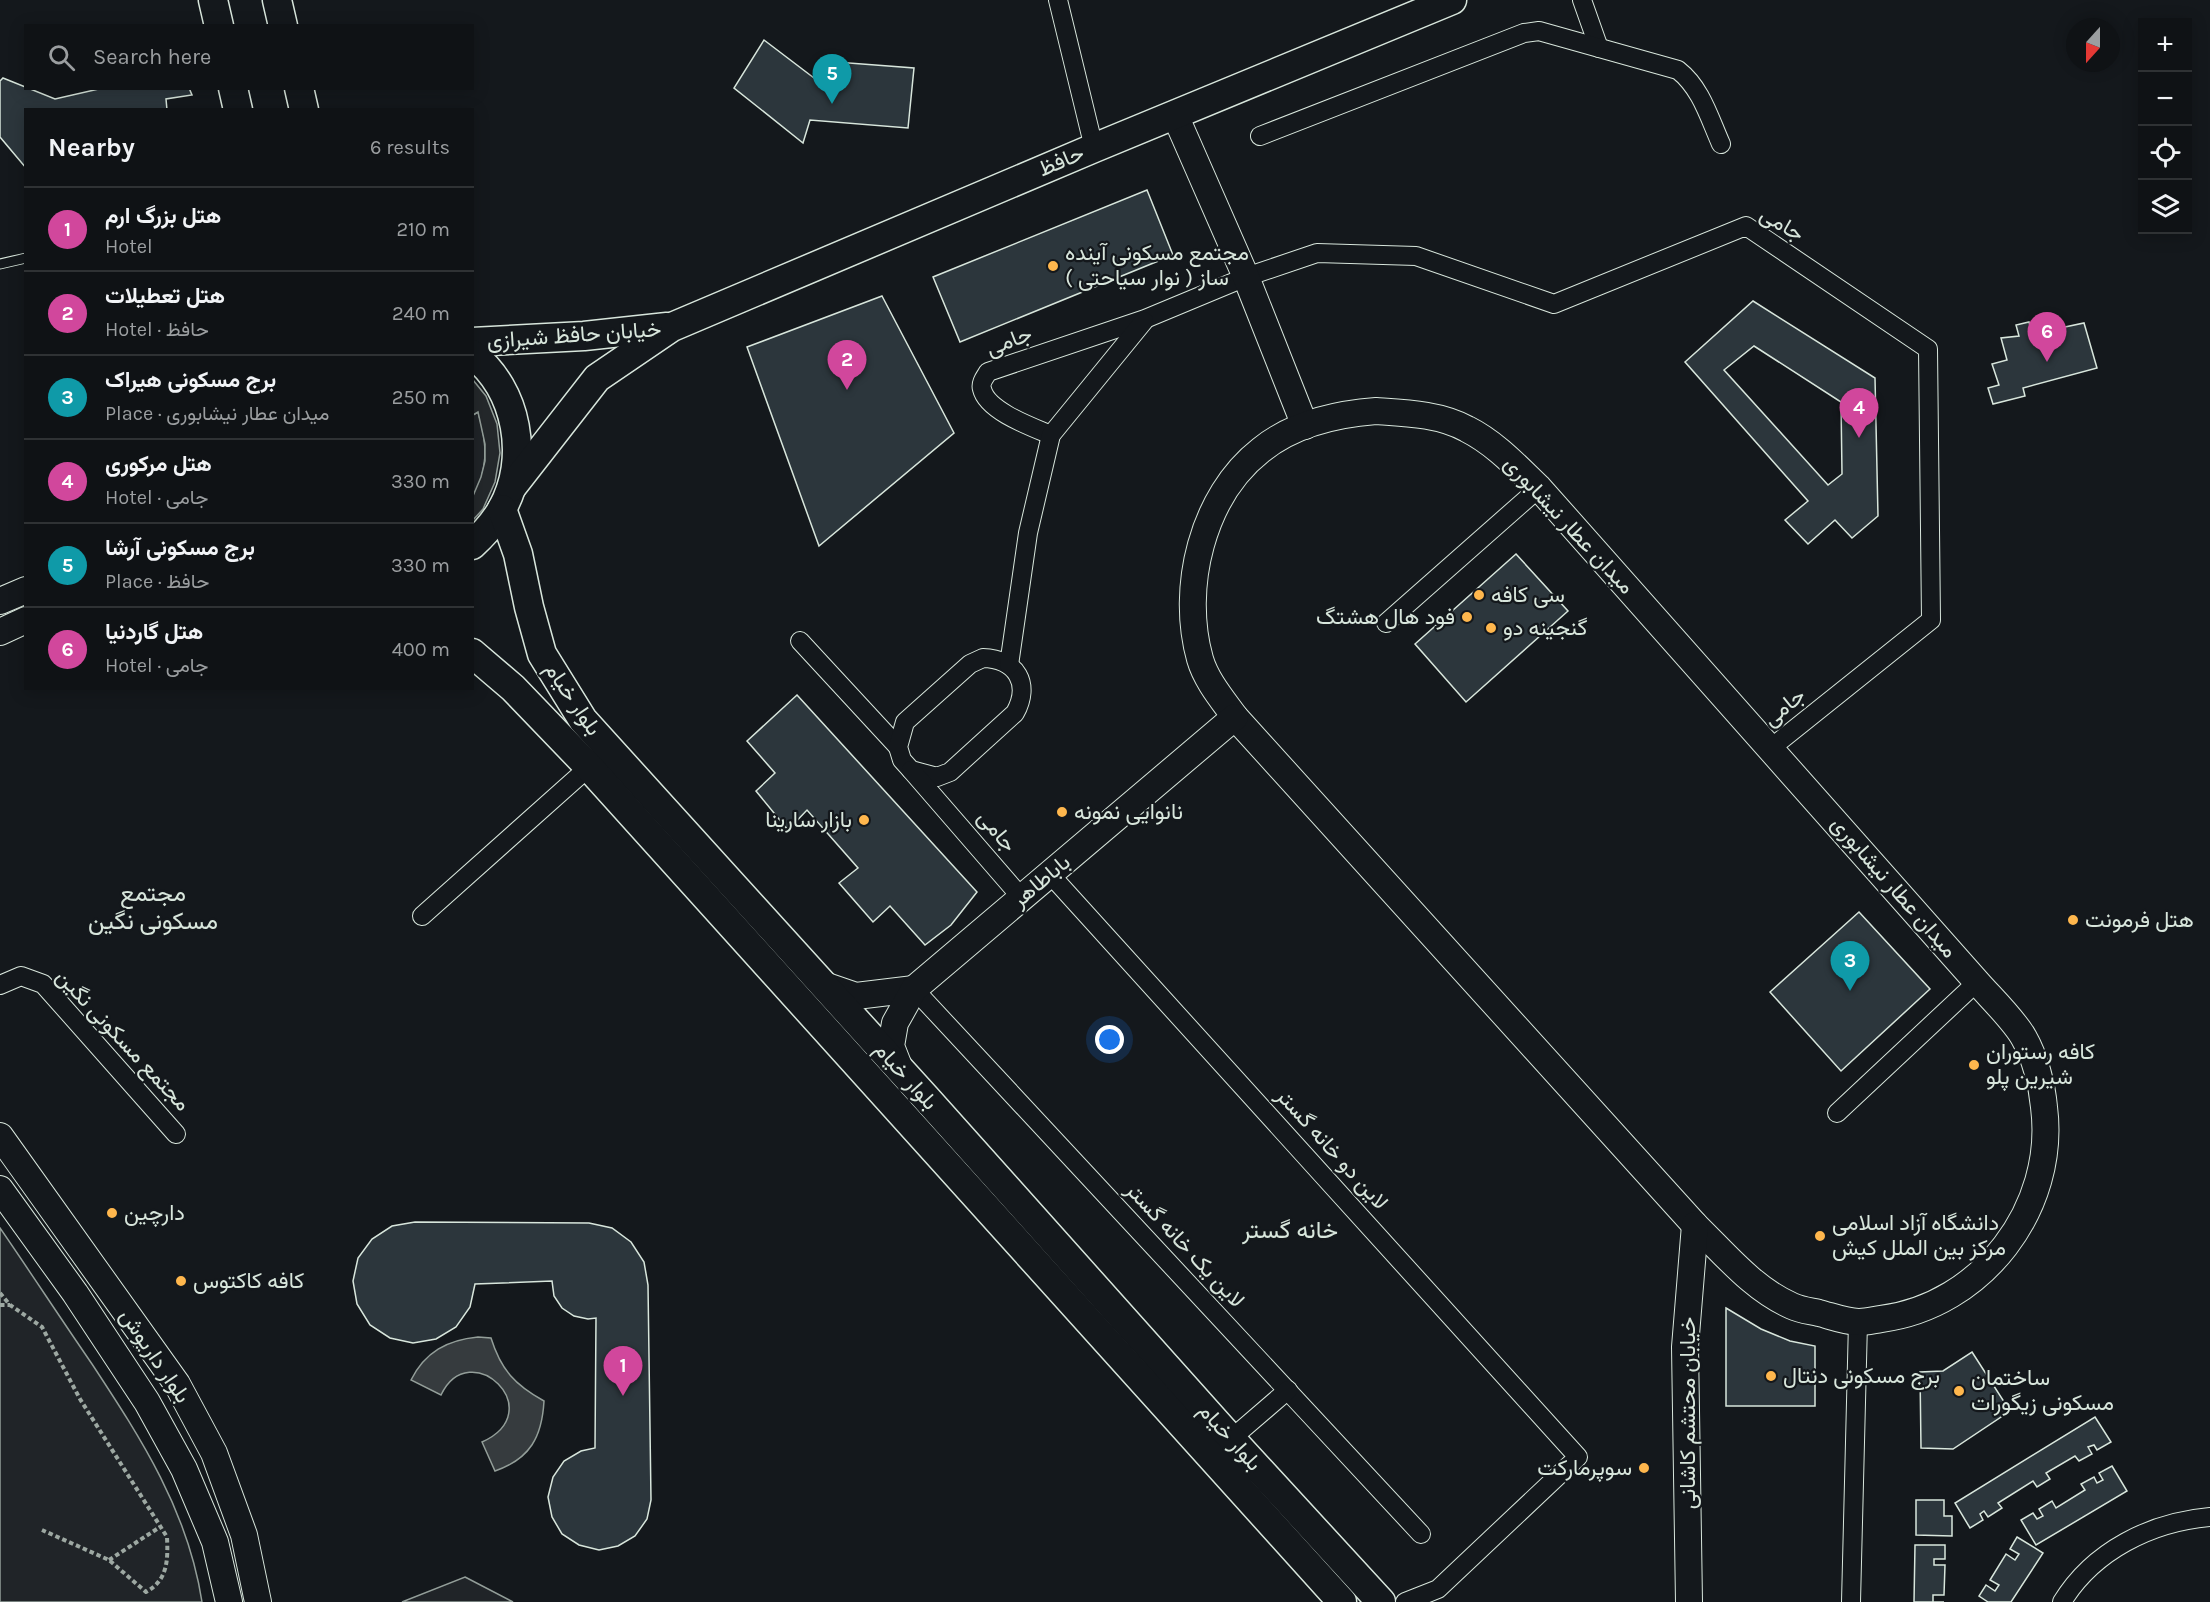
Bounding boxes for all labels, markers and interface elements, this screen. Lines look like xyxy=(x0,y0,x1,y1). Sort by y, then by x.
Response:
north arrow xyxy=(2066,18,2120,72)
map controls xyxy=(2138,18,2192,234)
button: + xyxy=(2138,18,2192,72)
search box xyxy=(24,24,474,90)
icon: search xyxy=(45,41,78,74)
text: Search here xyxy=(93,44,211,70)
pin: 5 xyxy=(812,54,852,104)
button: − xyxy=(2138,72,2192,126)
button: locate xyxy=(2138,126,2192,180)
text: Nearby xyxy=(48,132,135,163)
text: 6 results xyxy=(370,136,450,159)
street label: حافظ xyxy=(1034,140,1088,182)
button: layers xyxy=(2138,180,2192,234)
street label: جامی xyxy=(1755,201,1809,247)
text: هتل بزرگ ارم xyxy=(105,203,221,229)
text: 1 xyxy=(64,218,71,241)
text: 210 m xyxy=(396,218,450,241)
text: Hotel xyxy=(105,235,153,258)
place label: مجتمع مسکونی آینده ساز ( نوار سیاحتی ) xyxy=(1065,240,1249,291)
marker: مجتمع مسکونی آینده ساز ( نوار سیاحتی ) xyxy=(1046,259,1060,273)
text: هتل تعطیلات xyxy=(105,283,225,309)
text: 2 xyxy=(61,302,74,325)
text: 240 m xyxy=(392,302,450,325)
pin: 6 xyxy=(2028,312,2066,362)
street label: خیابان حافظ شیرازی xyxy=(486,316,662,354)
text: Hotel · حافظ xyxy=(105,318,209,341)
street label: جامی xyxy=(982,320,1036,362)
pin: 2 xyxy=(828,340,866,390)
text: برج مسکونی هیراک xyxy=(105,367,276,393)
text: 3 xyxy=(61,386,74,409)
text: 250 m xyxy=(392,386,450,409)
pin: 4 xyxy=(1840,388,1878,438)
text: Place · میدان عطار نیشابوری xyxy=(105,402,329,425)
text: هتل مرکوری xyxy=(105,451,212,477)
street label: میدان عطار نیشابوری xyxy=(1498,451,1640,599)
text: 4 xyxy=(62,470,73,493)
text: 330 m xyxy=(391,470,450,493)
text: Hotel · جامی xyxy=(105,486,208,509)
text: برج مسکونی آرشا xyxy=(105,535,255,561)
text: 5 xyxy=(62,554,73,577)
text: 330 m xyxy=(391,554,450,577)
text: Place · حافظ xyxy=(105,570,209,593)
place label: سی کافه xyxy=(1491,582,1565,608)
marker: سی کافه xyxy=(1472,588,1486,602)
place label: فود هال هشتگ xyxy=(1316,604,1455,630)
marker: فود هال هشتگ xyxy=(1460,610,1474,624)
place label: گنجینه دو xyxy=(1503,615,1588,641)
text: هتل گاردنیا xyxy=(105,619,203,645)
marker: گنجینه دو xyxy=(1484,621,1498,635)
text: 6 xyxy=(61,638,74,661)
text: 400 m xyxy=(392,638,450,661)
text: Hotel · جامی xyxy=(105,654,208,677)
street label: بلوار خیام xyxy=(538,657,607,741)
street label: جامی xyxy=(1758,682,1810,732)
place label: نانوایی نمونه xyxy=(1074,799,1183,825)
street label: جامی xyxy=(972,805,1022,857)
marker: نانوایی نمونه xyxy=(1055,805,1069,819)
place label: بازار سارینا xyxy=(765,807,852,833)
street label: میدان عطار نیشابوری xyxy=(1825,811,1963,963)
marker: بازار سارینا xyxy=(857,813,871,827)
street label: باباطاهر xyxy=(1006,849,1076,914)
district label: مجتمع مسکونی نگین xyxy=(88,879,218,936)
place label: هتل فرمونت xyxy=(2085,907,2194,933)
marker: هتل فرمونت xyxy=(2066,913,2080,927)
pin: 3 xyxy=(1830,942,1870,991)
street label: مجتمع مسکونی نگین xyxy=(50,964,196,1117)
your location xyxy=(1095,1025,1124,1054)
street label: بلوار خیام xyxy=(868,1037,943,1116)
place label: کافه رستوران شیرین پلو xyxy=(1986,1039,2095,1091)
marker: کافه رستوران شیرین پلو xyxy=(1967,1058,1981,1072)
street label: لاین دو خانه گستر xyxy=(1270,1082,1393,1215)
street label: لاین یک خانه گستر xyxy=(1120,1176,1250,1313)
place label: دارچین xyxy=(124,1200,185,1227)
marker: دارچین xyxy=(105,1206,119,1220)
place label: دانشگاه آزاد اسلامی مرکز بین الملل کیش xyxy=(1832,1210,2006,1261)
district label: خانه گستر xyxy=(1241,1216,1338,1245)
marker: دانشگاه آزاد اسلامی مرکز بین الملل کیش xyxy=(1813,1229,1827,1243)
place label: کافه کاکتوس xyxy=(193,1268,304,1294)
marker: کافه کاکتوس xyxy=(174,1274,188,1288)
street label: بلوار داریوش xyxy=(114,1304,196,1408)
street label: خیابان محتشم کاشانی xyxy=(1675,1317,1702,1509)
pin: 1 xyxy=(604,1346,642,1396)
place label: برج مسکونی دنتال xyxy=(1783,1363,1940,1390)
place label: ساختمان مسکونی زیگورات xyxy=(1971,1365,2114,1416)
marker: برج مسکونی دنتال xyxy=(1764,1369,1778,1383)
marker: ساختمان مسکونی زیگورات xyxy=(1952,1384,1966,1398)
street label: بلوار خیام xyxy=(1192,1398,1267,1477)
place label: سوپرمارکت xyxy=(1537,1455,1632,1482)
marker: سوپرمارکت xyxy=(1637,1461,1651,1475)

